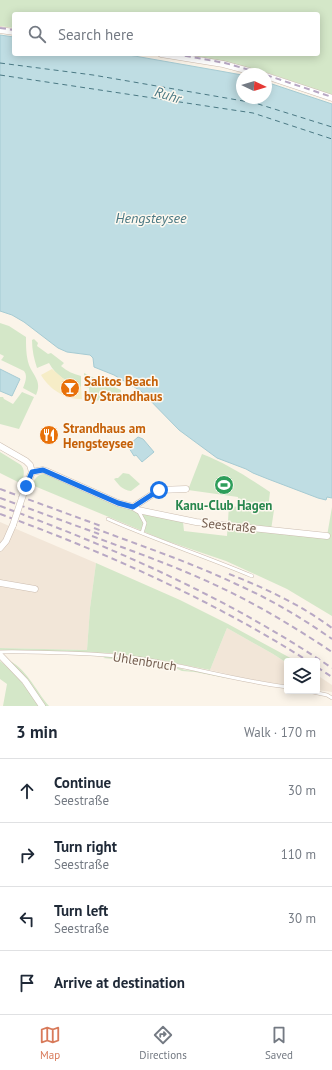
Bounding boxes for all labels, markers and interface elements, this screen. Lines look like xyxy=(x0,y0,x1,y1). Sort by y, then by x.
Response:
search box xyxy=(12,12,320,56)
icon: search xyxy=(26,23,48,45)
text: Search here xyxy=(58,25,134,44)
north arrow xyxy=(236,68,272,104)
water label: Ruhr xyxy=(153,82,185,108)
water label: Hengsteysee xyxy=(116,209,187,227)
place label: Salitos Beach by Strandhaus xyxy=(84,373,163,405)
bar icon: Salitos Beach by Strandhaus xyxy=(59,377,81,399)
place label: Strandhaus am Hengsteysee xyxy=(63,420,146,452)
restaurant icon: Strandhaus am Hengsteysee xyxy=(38,424,60,446)
sports icon: Kanu-Club Hagen xyxy=(213,474,235,496)
route end xyxy=(17,477,35,495)
route start xyxy=(150,481,168,499)
place label: Kanu-Club Hagen xyxy=(176,497,272,514)
street label: Seestraße xyxy=(201,514,257,537)
street label: Uhlenbruch xyxy=(112,648,178,675)
map controls xyxy=(284,658,320,694)
button: layers xyxy=(284,658,320,694)
text: 3 min xyxy=(16,721,57,743)
text: Walk · 170 m xyxy=(244,724,316,741)
text: Continue xyxy=(54,773,111,792)
icon: ahead xyxy=(16,780,38,802)
text: 30 m xyxy=(288,782,316,799)
text: Seestraße xyxy=(54,792,109,809)
text: Turn right xyxy=(54,837,117,856)
icon: right xyxy=(16,844,38,866)
text: 110 m xyxy=(281,846,316,863)
text: Seestraße xyxy=(54,856,109,873)
text: Turn left xyxy=(54,901,108,920)
icon: left xyxy=(16,908,38,930)
text: 30 m xyxy=(288,910,316,927)
text: Seestraße xyxy=(54,920,109,937)
icon: arrive xyxy=(16,972,38,994)
text: Arrive at destination xyxy=(54,973,185,992)
tab: Map xyxy=(39,1024,61,1062)
tab: Directions xyxy=(139,1024,187,1062)
tab: Saved xyxy=(265,1024,293,1062)

